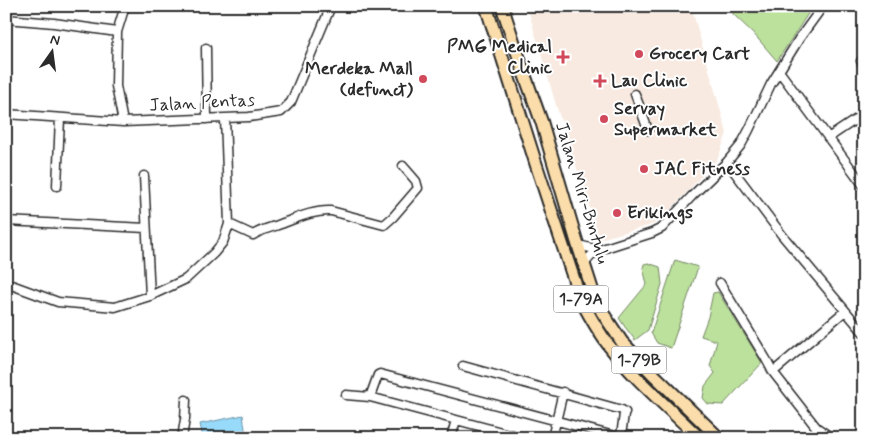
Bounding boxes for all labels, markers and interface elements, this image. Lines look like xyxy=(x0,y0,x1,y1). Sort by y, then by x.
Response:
north arrow xyxy=(28,28,78,78)
text: N xyxy=(48,30,62,50)
place label: PMG Medical Clinic xyxy=(447,35,553,80)
place label: Grocery Cart xyxy=(649,42,751,66)
marker: Grocery Cart xyxy=(633,48,645,60)
marker: PMG Medical Clinic xyxy=(556,50,570,64)
place label: Merdeka Mall (defunct) xyxy=(305,57,414,102)
place label: Lau Clinic xyxy=(611,69,688,93)
marker: Merdeka Mall (defunct) xyxy=(417,73,429,85)
marker: Lau Clinic xyxy=(593,74,607,88)
street label: Jalan Pentas xyxy=(149,88,255,118)
place label: Servay Supermarket xyxy=(614,97,717,142)
marker: Servay Supermarket xyxy=(598,113,610,125)
street label: Jalan Miri-Bintulu xyxy=(549,119,615,267)
place label: JAC Fitness xyxy=(654,157,750,181)
marker: JAC Fitness xyxy=(638,163,650,175)
place label: Erikings xyxy=(627,201,693,225)
marker: Erikings xyxy=(611,207,623,219)
road number: 1-79A xyxy=(554,286,608,312)
road number: 1-79B xyxy=(612,346,666,374)

